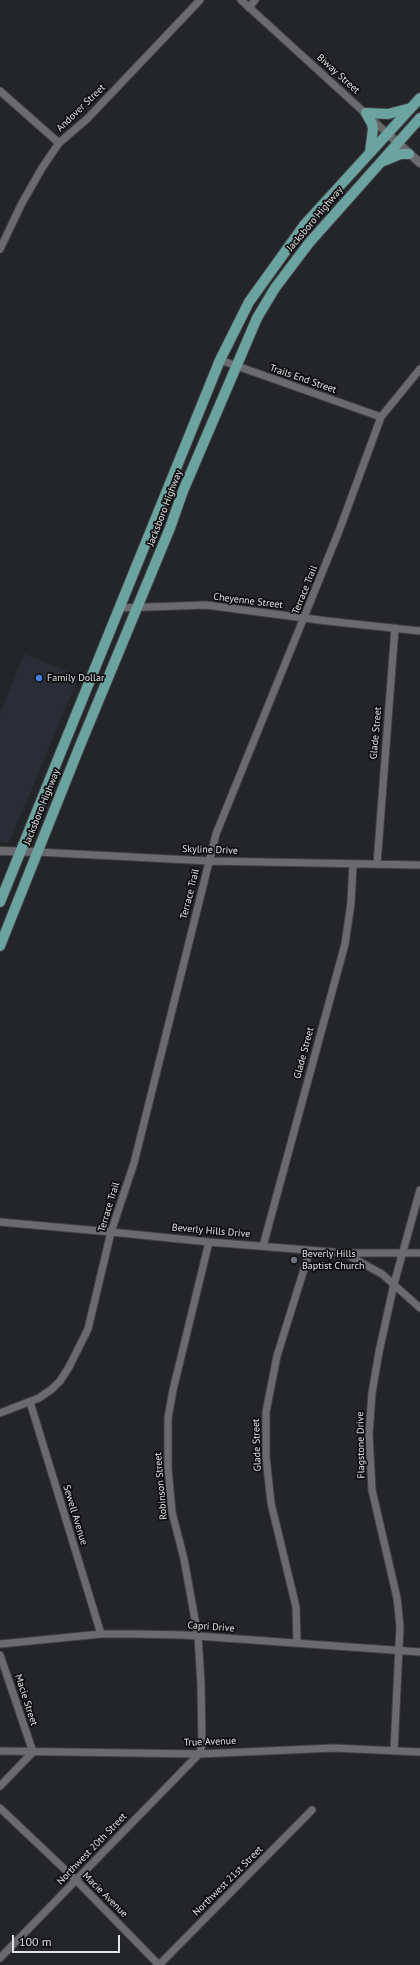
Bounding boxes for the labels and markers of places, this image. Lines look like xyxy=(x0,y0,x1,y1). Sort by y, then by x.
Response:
place label: Family Dollar xyxy=(47,672,104,684)
marker: Family Dollar xyxy=(34,673,44,683)
place label: Beverly Hills Baptist Church xyxy=(302,1248,364,1272)
marker: Beverly Hills Baptist Church xyxy=(289,1255,299,1265)

